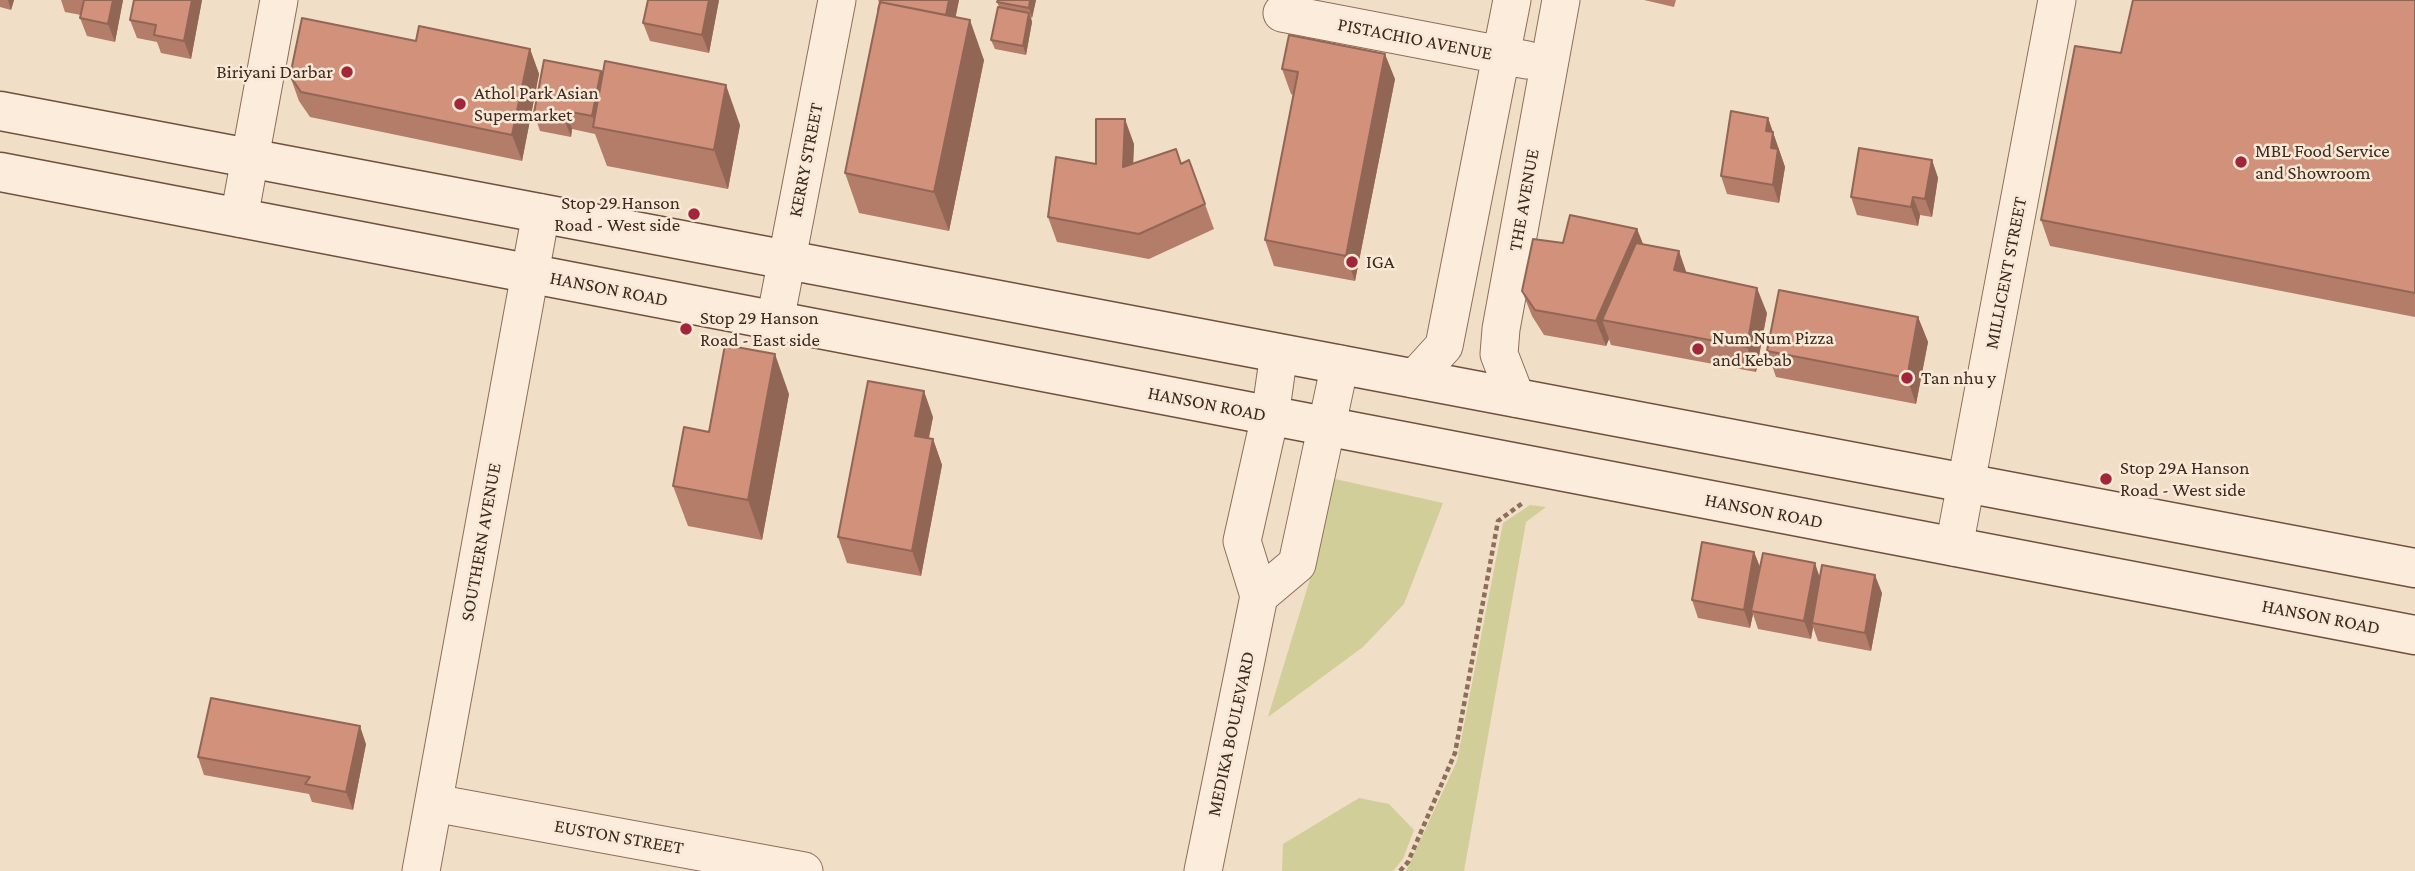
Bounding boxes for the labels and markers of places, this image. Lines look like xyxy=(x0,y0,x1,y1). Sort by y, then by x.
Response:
place label: Biriyani Darbar xyxy=(216,61,333,83)
marker: Biriyani Darbar xyxy=(339,64,355,80)
place label: Athol Park Asian Supermarket xyxy=(474,82,599,126)
marker: Athol Park Asian Supermarket xyxy=(452,96,468,112)
place label: MBL Food Service and Showroom xyxy=(2255,140,2390,184)
marker: MBL Food Service and Showroom xyxy=(2233,154,2249,170)
place label: Stop 29 Hanson Road - West side xyxy=(554,192,680,236)
marker: Stop 29 Hanson Road - West side xyxy=(686,206,702,222)
place label: IGA xyxy=(1366,251,1395,273)
marker: IGA xyxy=(1344,254,1360,270)
place label: Stop 29 Hanson Road - East side xyxy=(700,307,820,351)
marker: Stop 29 Hanson Road - East side xyxy=(678,321,694,337)
place label: Num Num Pizza and Kebab xyxy=(1712,327,1834,371)
marker: Num Num Pizza and Kebab xyxy=(1690,341,1706,357)
place label: Tan nhu y xyxy=(1921,367,1996,389)
marker: Tan nhu y xyxy=(1899,370,1915,386)
place label: Stop 29A Hanson Road - West side xyxy=(2120,457,2249,501)
marker: Stop 29A Hanson Road - West side xyxy=(2098,471,2114,487)

